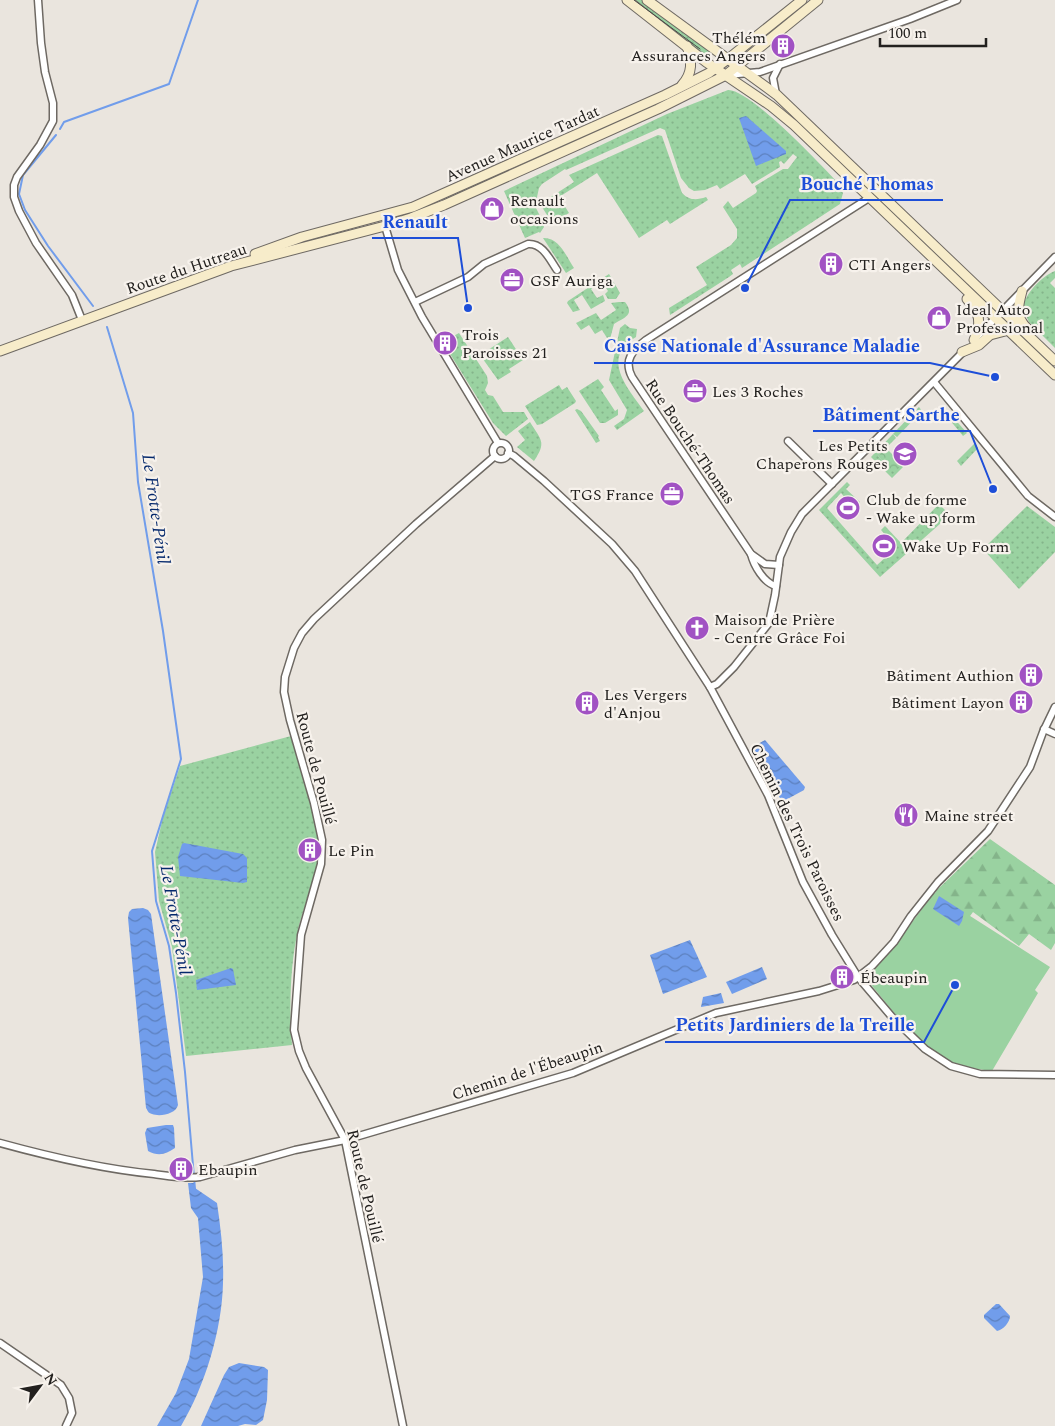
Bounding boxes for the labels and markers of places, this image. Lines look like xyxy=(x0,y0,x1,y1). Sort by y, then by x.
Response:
place label: Thélém Assurances Angers xyxy=(631,26,766,68)
building icon: Thélém Assurances Angers xyxy=(770,33,796,59)
callout: Bouché Thomas xyxy=(790,167,943,200)
place label: Renault occasions xyxy=(510,189,579,231)
shop icon: Renault occasions xyxy=(479,196,505,222)
callout: Renault xyxy=(372,205,458,238)
building icon: CTI Angers xyxy=(818,251,844,277)
place label: CTI Angers xyxy=(848,253,931,277)
office icon: GSF Auriga xyxy=(499,267,525,293)
place label: GSF Auriga xyxy=(530,269,613,293)
place label: Ideal Auto Professional xyxy=(956,298,1043,340)
shop icon: Ideal Auto Professional xyxy=(926,305,952,331)
place label: Trois Paroisses 21 xyxy=(462,323,548,365)
building icon: Trois Paroisses 21 xyxy=(432,330,458,356)
callout: Caisse Nationale d'Assurance Maladie xyxy=(594,330,930,363)
office icon: Les 3 Roches xyxy=(682,378,708,404)
place label: Les 3 Roches xyxy=(712,380,804,404)
callout: Bâtiment Sarthe xyxy=(813,398,970,431)
place label: Les Petits Chaperons Rouges xyxy=(756,434,888,476)
school or university icon: Les Petits Chaperons Rouges xyxy=(892,441,918,467)
office icon: TGS France xyxy=(659,481,685,507)
place label: TGS France xyxy=(570,483,654,507)
place label: Club de forme - Wake up form xyxy=(866,488,976,530)
sports icon: Club de forme - Wake up form xyxy=(835,495,861,521)
sports icon: Wake Up Form xyxy=(871,533,897,559)
place label: Wake Up Form xyxy=(902,535,1010,559)
place label: Maison de Prière - Centre Grâce Foi xyxy=(714,608,846,650)
church icon: Maison de Prière - Centre Grâce Foi xyxy=(684,615,710,641)
building icon: Bâtiment Authion xyxy=(1018,662,1044,688)
place label: Bâtiment Authion xyxy=(886,664,1014,688)
place label: Les Vergers d'Anjou xyxy=(604,683,688,725)
building icon: Bâtiment Layon xyxy=(1008,689,1034,715)
building icon: Les Vergers d'Anjou xyxy=(574,690,600,716)
place label: Bâtiment Layon xyxy=(891,691,1004,715)
restaurant icon: Maine street xyxy=(893,802,919,828)
place label: Maine street xyxy=(924,804,1014,828)
building icon: Le Pin xyxy=(297,837,323,863)
place label: Le Pin xyxy=(328,839,374,863)
building icon: Ébeaupin xyxy=(829,964,855,990)
place label: Ébeaupin xyxy=(860,966,928,990)
callout: Petits Jardiniers de la Treille xyxy=(665,1009,924,1042)
building icon: Ebaupin xyxy=(168,1156,194,1182)
place label: Ebaupin xyxy=(198,1158,258,1182)

